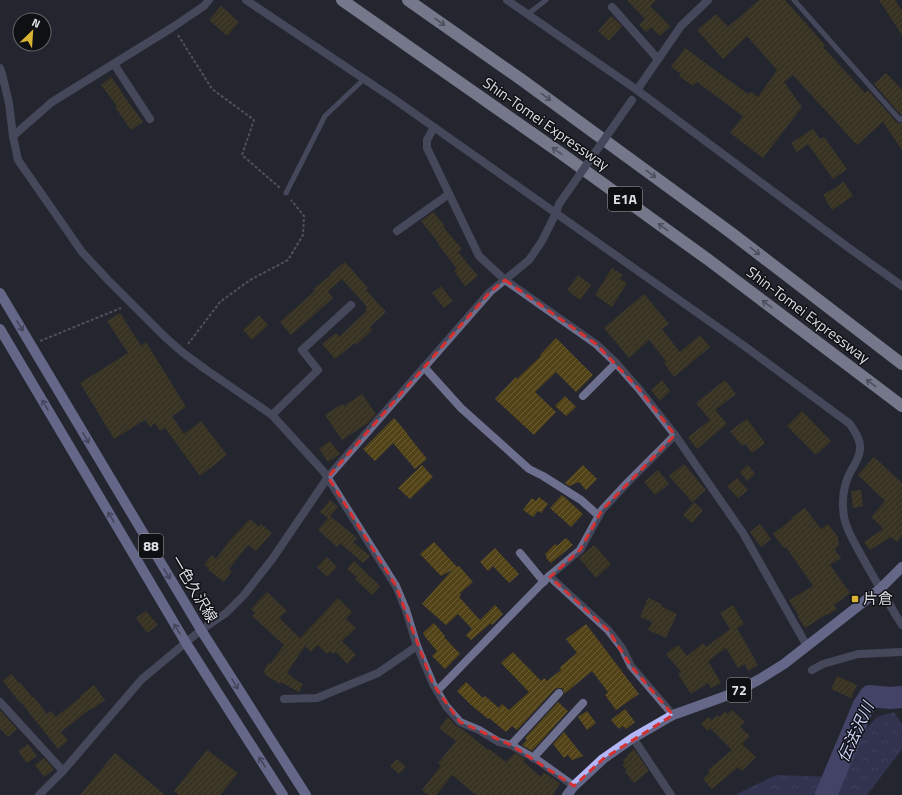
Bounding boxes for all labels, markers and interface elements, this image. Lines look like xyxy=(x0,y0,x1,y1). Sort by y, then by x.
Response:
north arrow xyxy=(12,12,52,52)
text: N xyxy=(29,14,43,32)
one-way arrow xyxy=(434,18,445,26)
street label: Shin-Tomei Expressway xyxy=(478,71,614,176)
one-way arrow xyxy=(540,93,551,101)
one-way arrow xyxy=(552,147,563,155)
one-way arrow xyxy=(645,170,656,178)
road number: E1A xyxy=(608,187,642,211)
one-way arrow xyxy=(658,223,669,231)
one-way arrow xyxy=(750,247,761,256)
street label: Shin-Tomei Expressway xyxy=(742,260,875,369)
one-way arrow xyxy=(762,300,773,308)
one-way arrow xyxy=(16,320,24,332)
one-way arrow xyxy=(865,378,876,387)
one-way arrow xyxy=(41,400,49,411)
one-way arrow xyxy=(83,432,91,444)
one-way arrow xyxy=(107,511,115,523)
road number: 88 xyxy=(139,534,163,558)
street label: 一色久沢線 xyxy=(165,551,224,627)
one-way arrow xyxy=(164,568,172,580)
place label: 片倉 xyxy=(863,587,893,610)
marker: 片倉 xyxy=(850,594,860,604)
one-way arrow xyxy=(173,623,181,635)
road number: 72 xyxy=(727,678,751,702)
one-way arrow xyxy=(231,679,240,690)
water label: 伝法沢川 xyxy=(831,696,880,766)
one-way arrow xyxy=(258,757,266,768)

